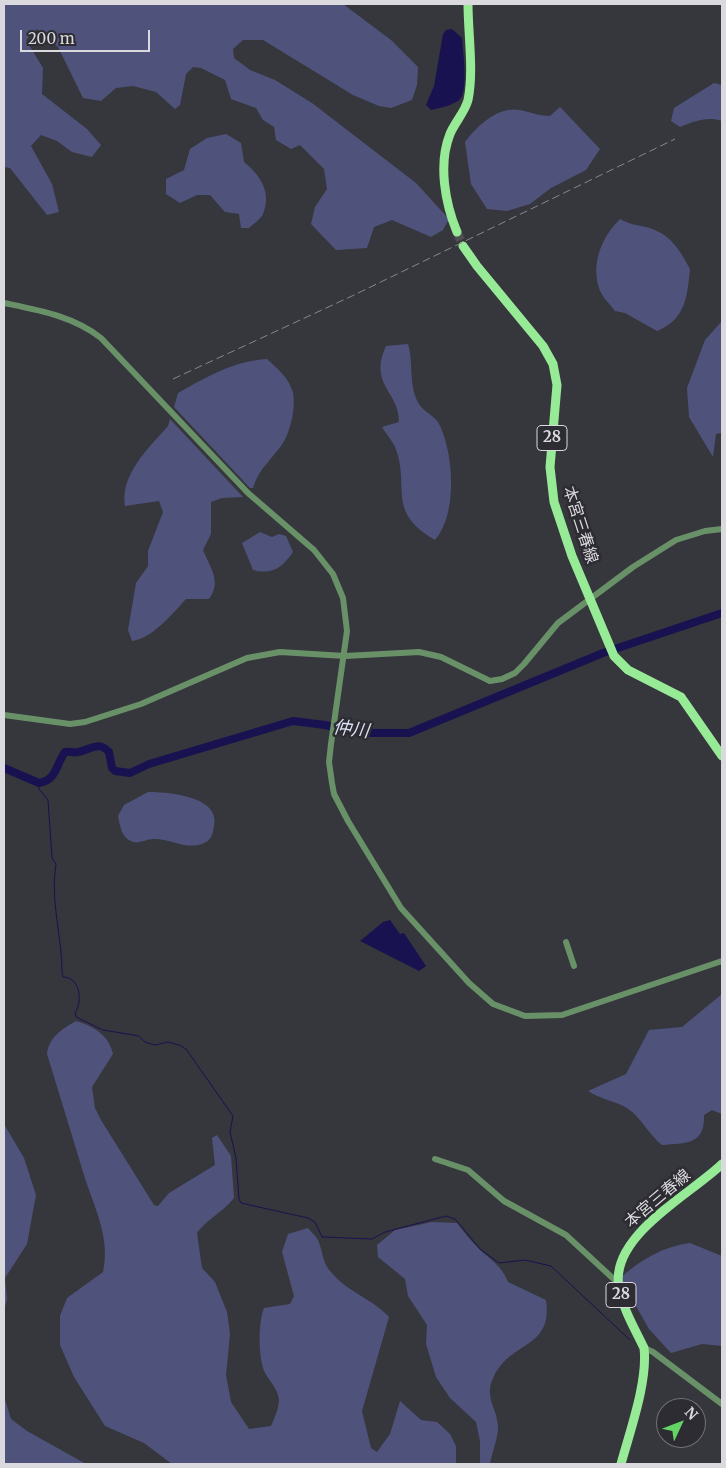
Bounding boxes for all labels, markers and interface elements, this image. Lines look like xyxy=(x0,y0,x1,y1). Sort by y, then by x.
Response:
scale bar xyxy=(22,20,152,52)
text: 200 m xyxy=(28,29,75,48)
road number: 28 xyxy=(537,426,567,450)
street label: 本宮三春線 xyxy=(559,484,601,566)
water label: 仲川 xyxy=(332,717,370,743)
street label: 本宮三春線 xyxy=(621,1166,695,1232)
road number: 28 xyxy=(606,1282,636,1308)
north arrow xyxy=(656,1398,706,1448)
text: N xyxy=(681,1403,702,1424)

